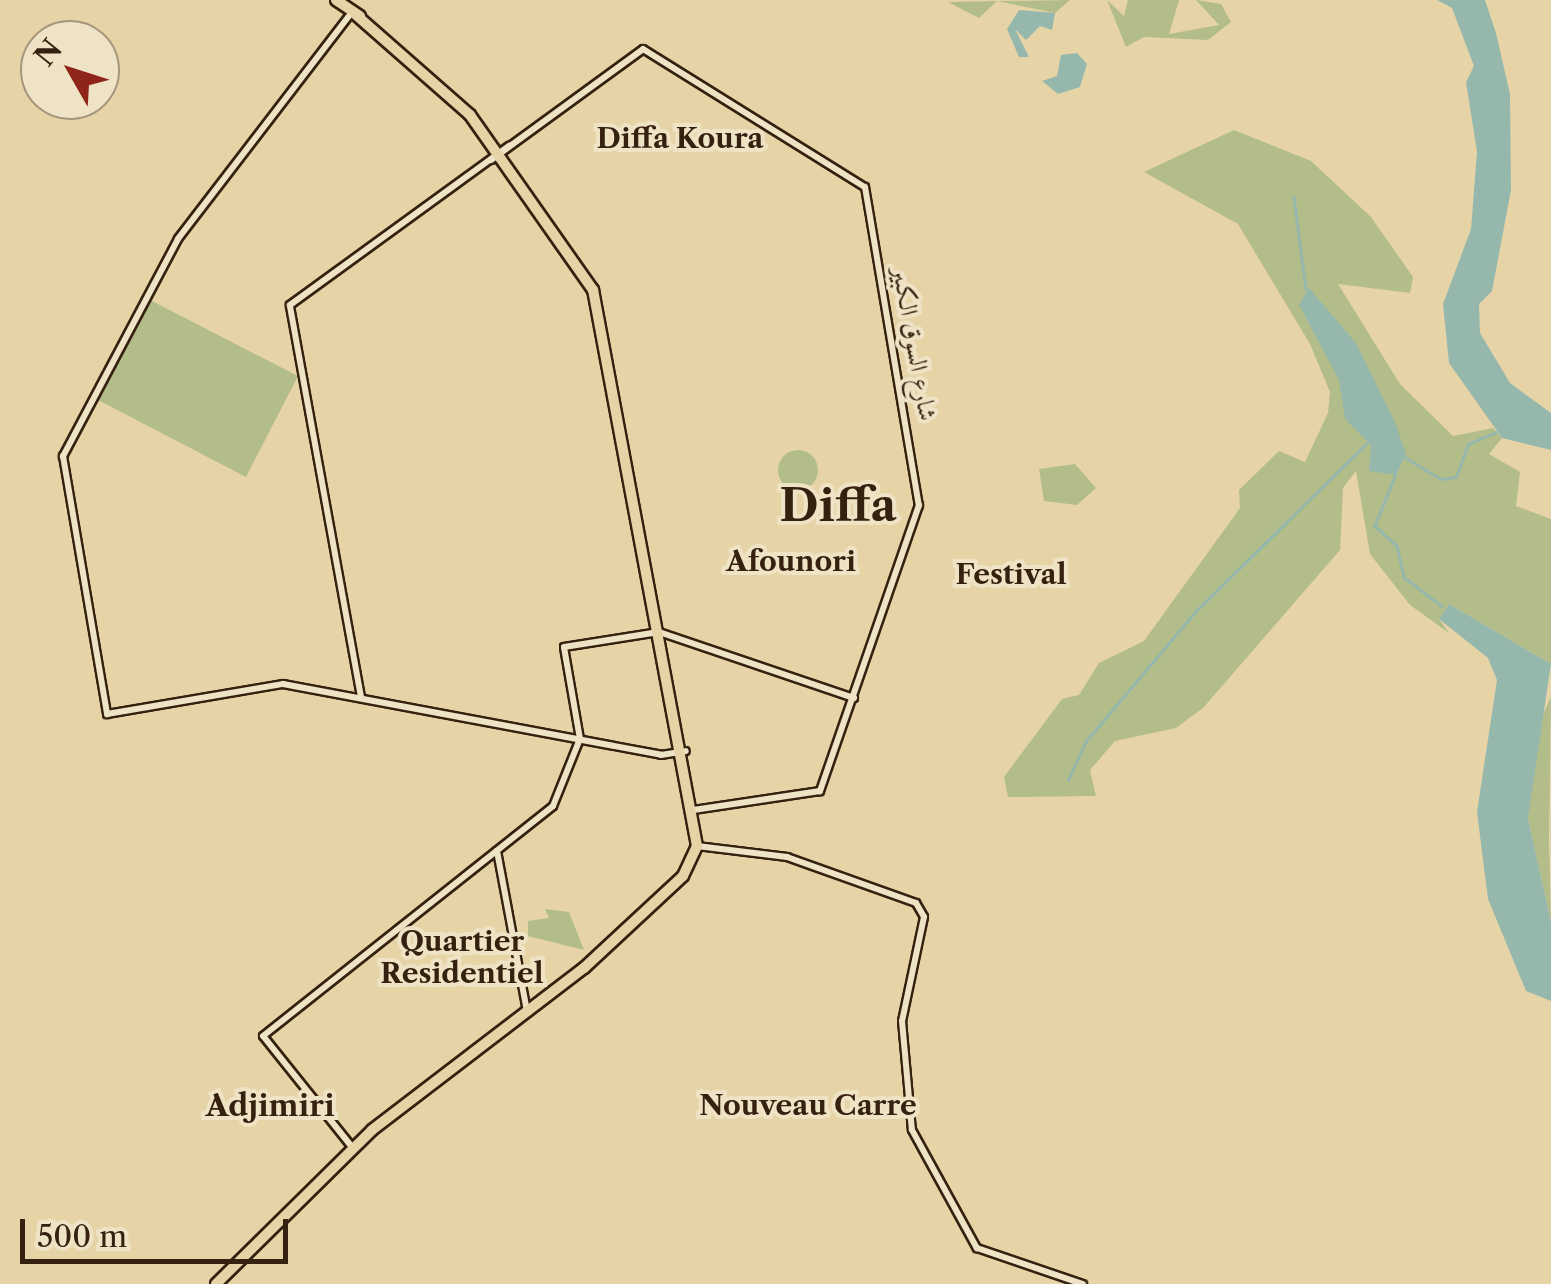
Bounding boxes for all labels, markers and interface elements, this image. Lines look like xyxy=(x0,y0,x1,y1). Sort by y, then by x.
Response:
north arrow xyxy=(20,20,120,120)
text: N xyxy=(27,32,69,73)
district label: Diffa Koura xyxy=(596,121,764,155)
street label: شارع السوق الكبير xyxy=(886,265,942,423)
district label: Diffa xyxy=(780,479,896,533)
district label: Afounori xyxy=(726,544,856,578)
district label: Festival xyxy=(955,557,1067,591)
district label: Quartier Residentiel xyxy=(380,924,544,990)
district label: Adjimiri xyxy=(205,1088,335,1124)
district label: Nouveau Carre xyxy=(699,1088,917,1122)
scale bar xyxy=(25,1199,292,1261)
text: 500 m xyxy=(37,1218,127,1255)

